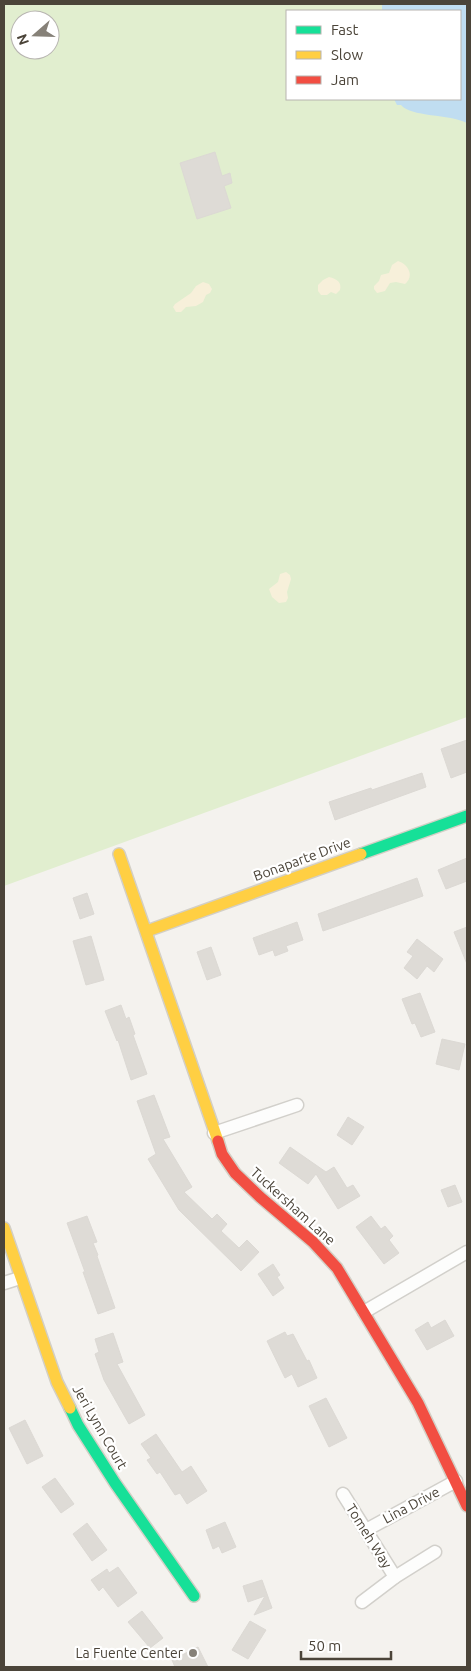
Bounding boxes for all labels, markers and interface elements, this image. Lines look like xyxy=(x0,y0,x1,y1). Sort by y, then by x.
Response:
north arrow xyxy=(10,10,60,60)
legend xyxy=(286,10,461,100)
text: Fast xyxy=(331,21,359,38)
text: N xyxy=(13,32,32,47)
text: Slow xyxy=(331,46,364,63)
text: Jam xyxy=(331,71,359,88)
street label: Bonaparte Drive xyxy=(251,834,353,884)
street label: Tuckersham Lane xyxy=(247,1164,339,1248)
street label: Jeri Lynn Court xyxy=(69,1382,131,1473)
street label: Lina Drive xyxy=(380,1483,442,1527)
street label: Tomeh Way xyxy=(343,1501,395,1571)
scale bar xyxy=(301,1628,391,1660)
text: 50 m xyxy=(308,1637,341,1654)
place label: La Fuente Center xyxy=(75,1645,184,1661)
marker: La Fuente Center xyxy=(187,1647,199,1659)

